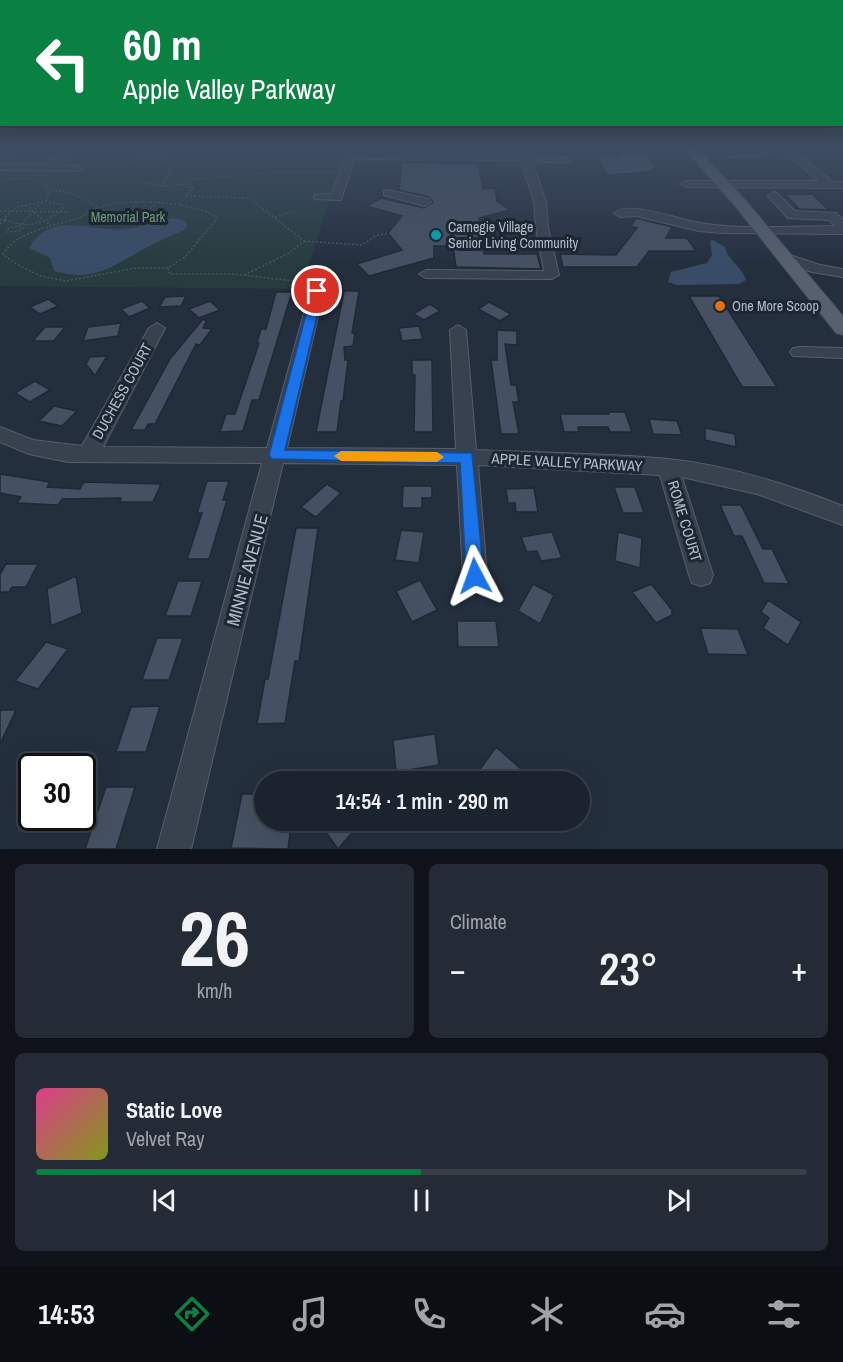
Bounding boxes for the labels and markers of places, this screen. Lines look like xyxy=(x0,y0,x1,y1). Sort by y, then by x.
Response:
place label: Carnegie Village Senior Living Community xyxy=(448,218,578,252)
marker: Carnegie Village Senior Living Community xyxy=(429,228,443,242)
pin xyxy=(291,265,342,316)
place label: One More Scoop xyxy=(732,297,819,315)
marker: One More Scoop xyxy=(713,299,727,313)

